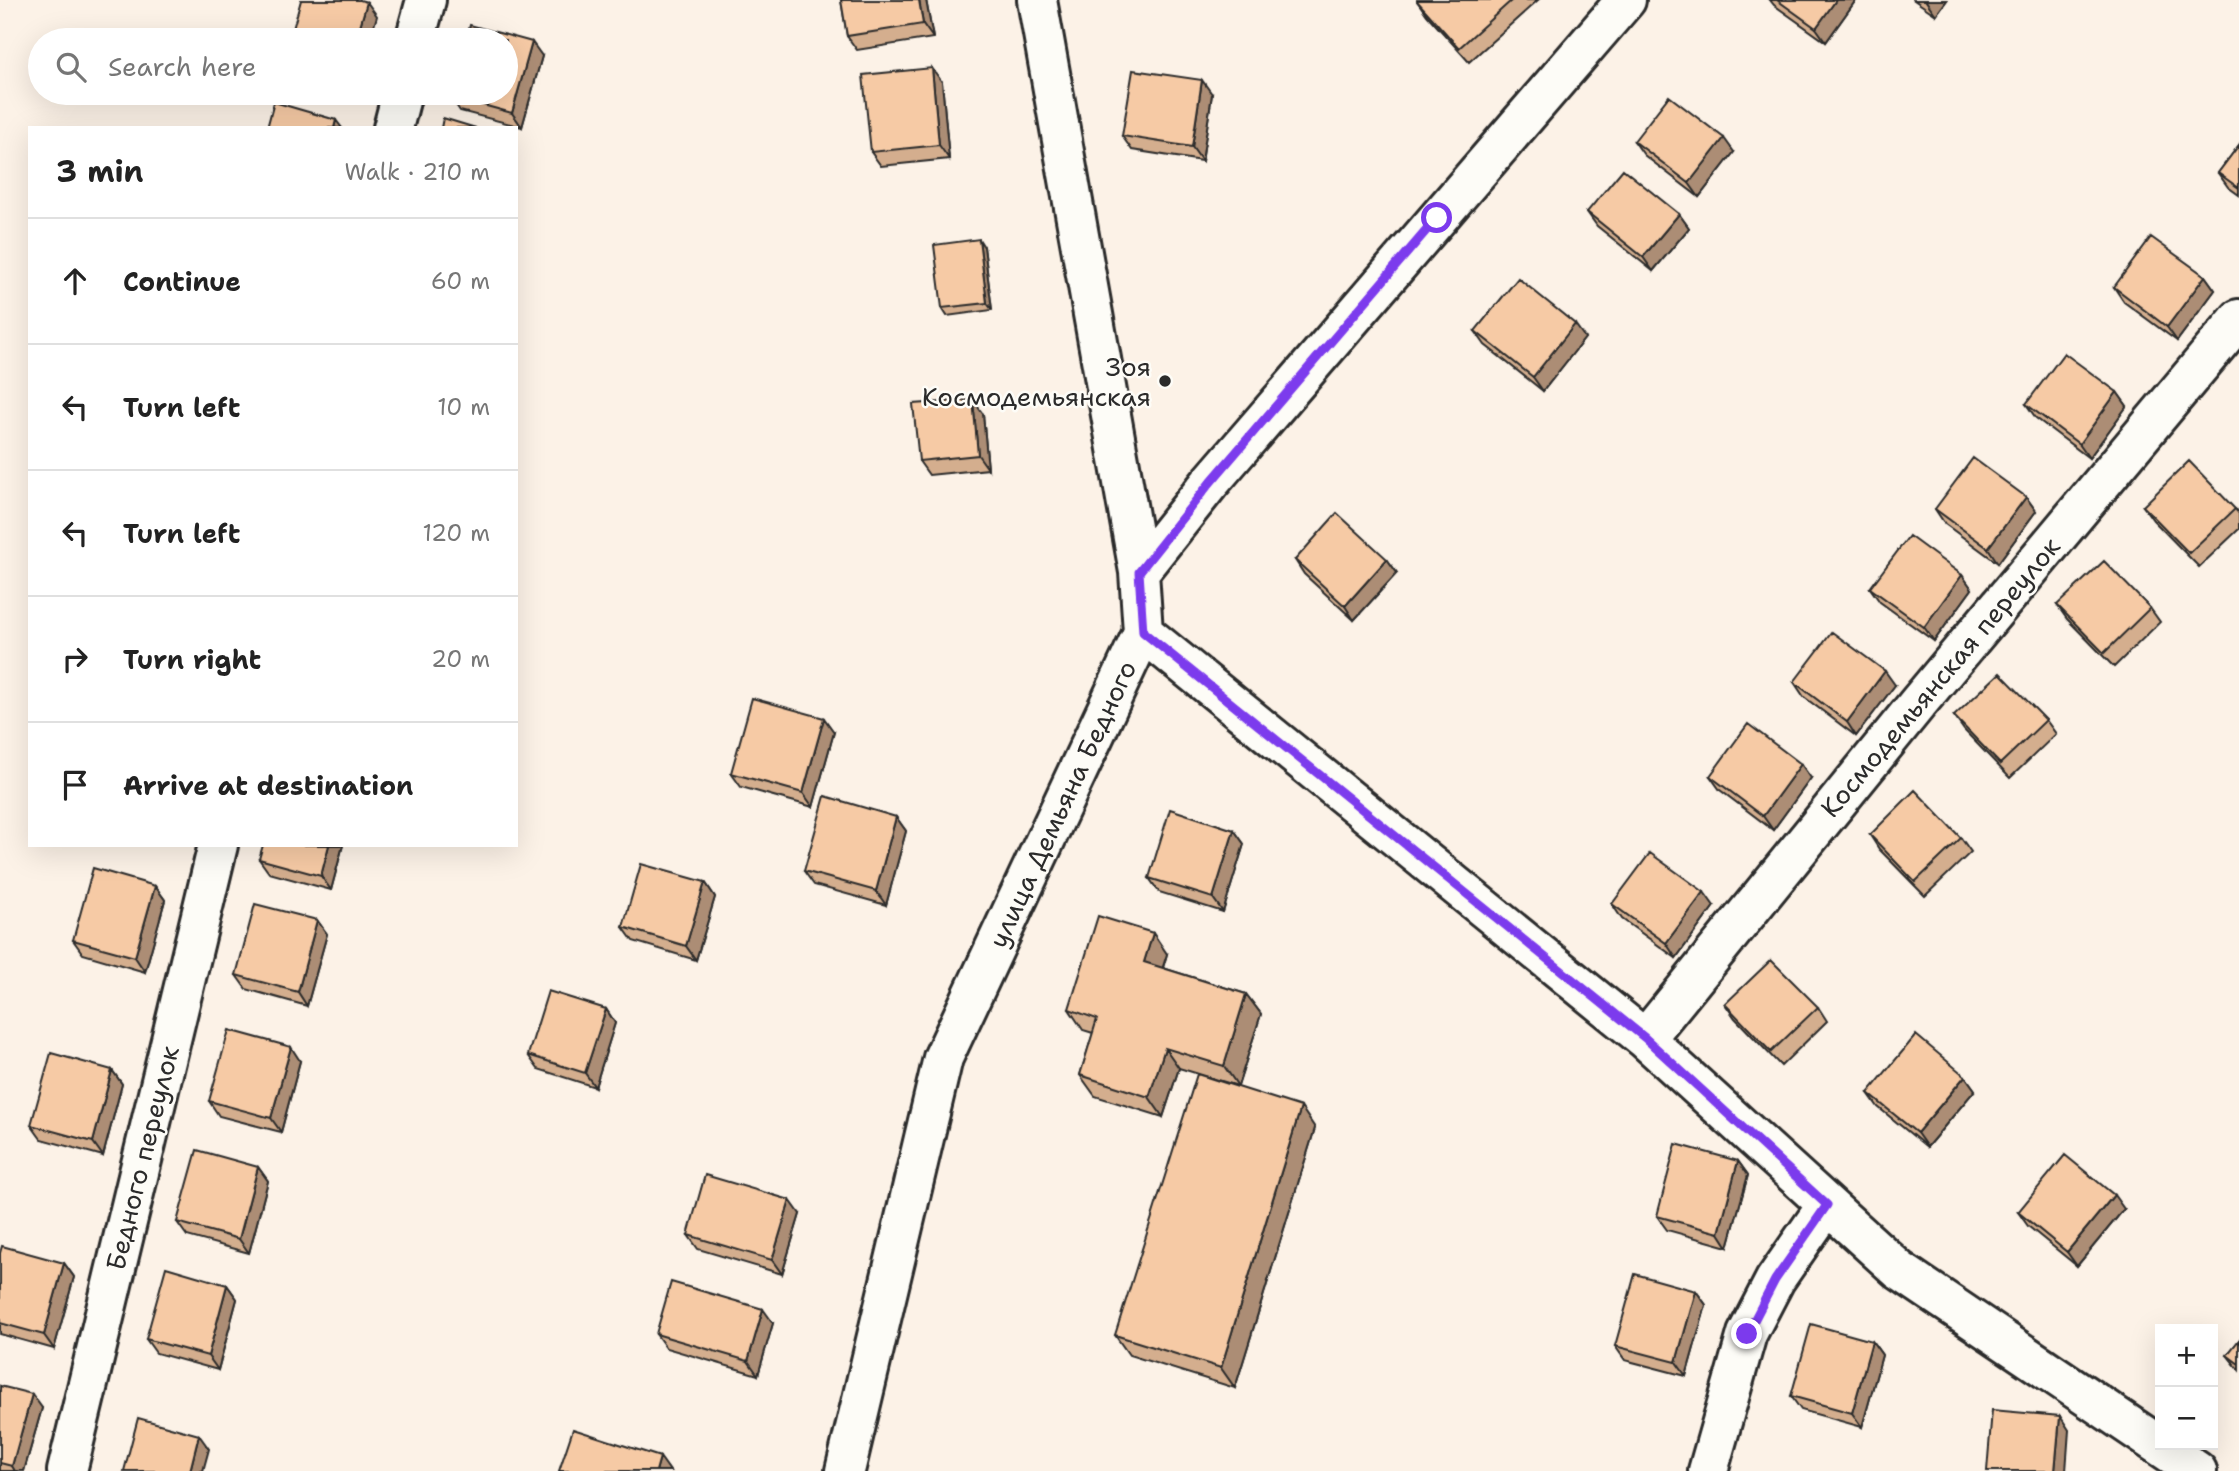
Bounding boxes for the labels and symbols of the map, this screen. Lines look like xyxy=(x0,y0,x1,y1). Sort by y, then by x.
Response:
route start xyxy=(1421,202,1452,233)
place label: Зоя Космодемьянская xyxy=(922,349,1151,414)
marker: Зоя Космодемьянская xyxy=(1157,373,1173,389)
street label: Космодемьянская переулок xyxy=(1812,530,2068,824)
street label: улица Демьяна Бедного xyxy=(980,655,1144,953)
street label: Бедного переулок xyxy=(97,1042,187,1274)
route end xyxy=(1731,1318,1762,1349)

